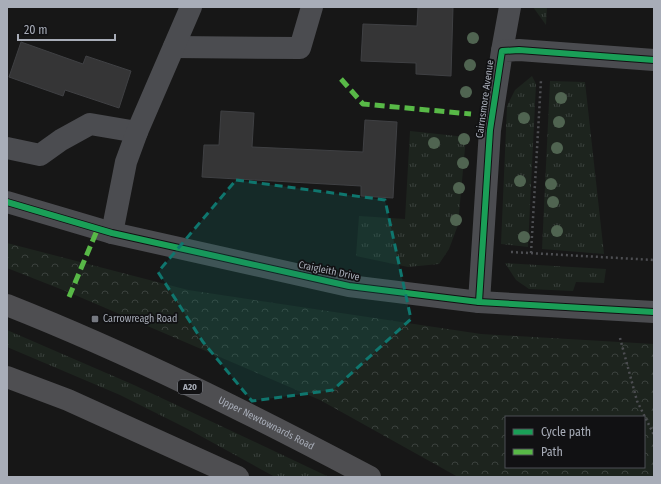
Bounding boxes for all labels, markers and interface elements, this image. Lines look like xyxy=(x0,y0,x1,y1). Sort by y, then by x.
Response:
scale bar xyxy=(18,16,115,42)
text: 20 m xyxy=(24,23,48,37)
street label: Cairnsmore Avenue xyxy=(474,59,496,139)
street label: Craigleith Drive xyxy=(297,259,361,283)
place label: Carrowreagh Road xyxy=(103,313,177,325)
marker: Carrowreagh Road xyxy=(90,314,100,324)
road number: A20 xyxy=(178,380,202,394)
street label: Upper Newtownards Road xyxy=(216,394,316,453)
legend xyxy=(505,416,645,468)
text: Cycle path xyxy=(541,425,591,439)
text: Path xyxy=(541,445,563,459)

